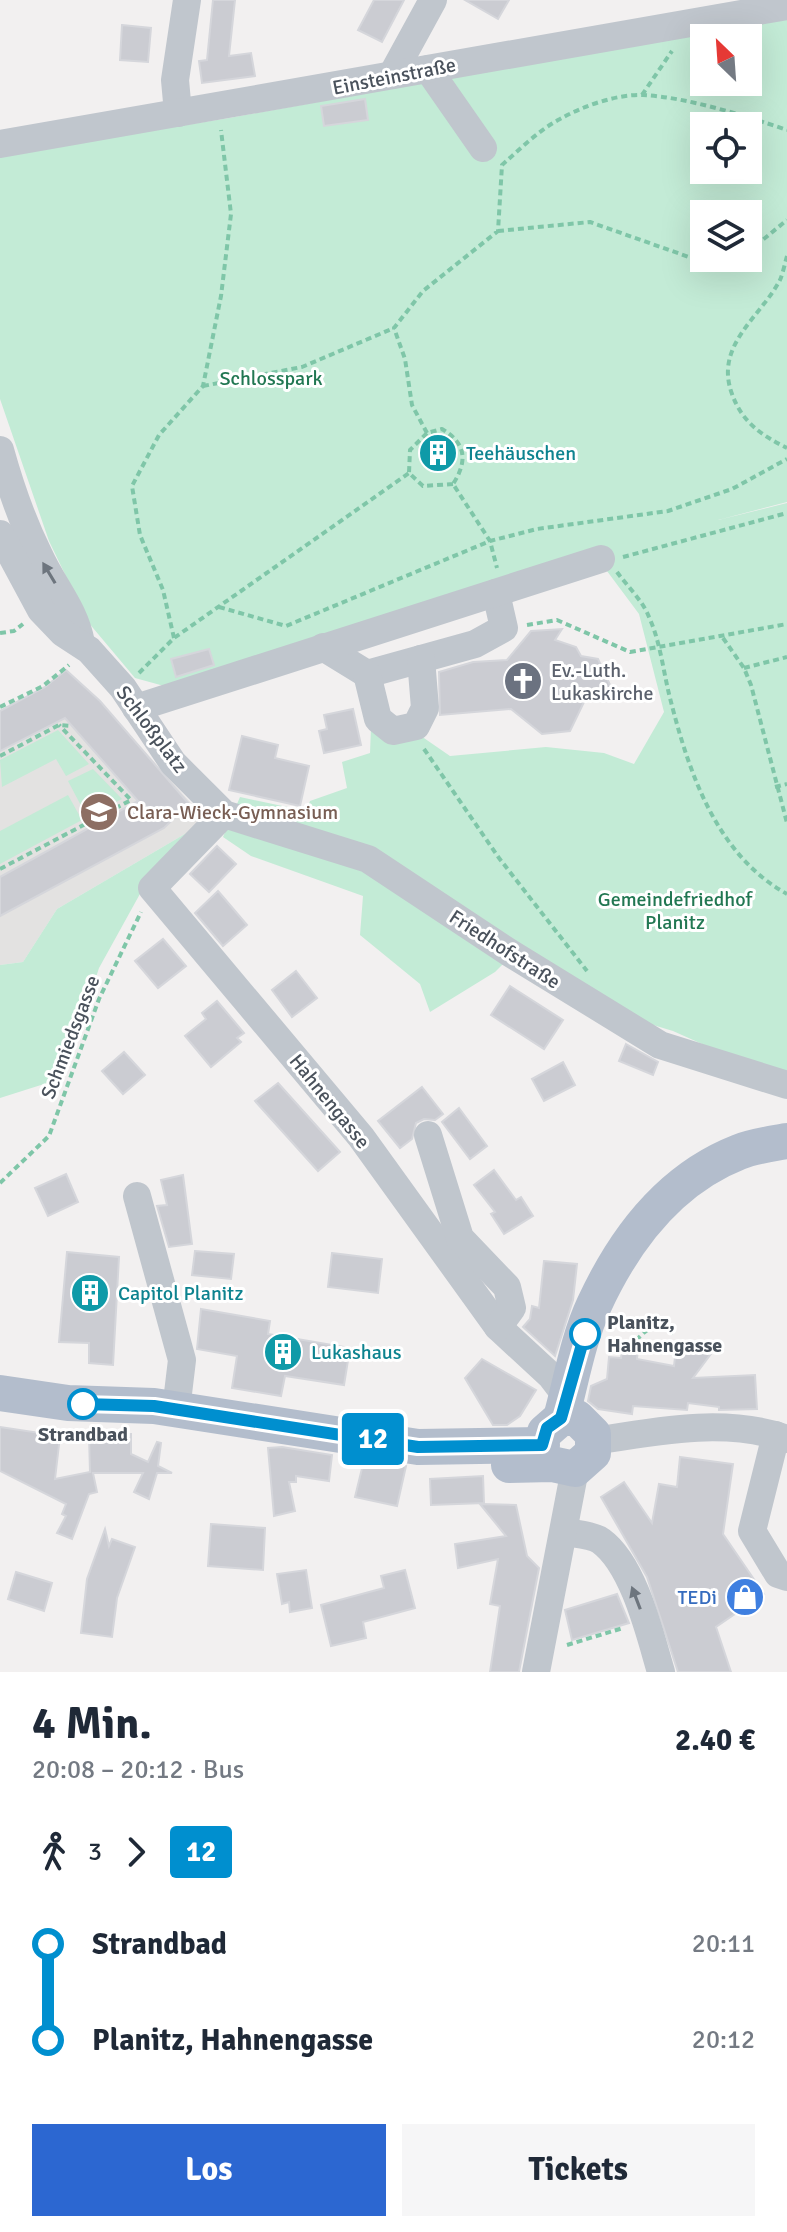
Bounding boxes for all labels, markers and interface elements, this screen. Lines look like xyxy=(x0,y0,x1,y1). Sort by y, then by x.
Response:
north arrow xyxy=(690,24,762,96)
map controls xyxy=(690,24,762,272)
street label: Einsteinstraße xyxy=(330,52,458,101)
button: locate xyxy=(690,112,762,184)
button: layers xyxy=(690,200,762,272)
park label: Schlosspark xyxy=(219,366,323,391)
building icon: Teehäuschen xyxy=(417,432,459,474)
place label: Teehäuschen xyxy=(466,441,576,466)
one-way arrow xyxy=(42,562,56,584)
place label: Ev.-Luth. Lukaskirche xyxy=(551,658,653,706)
church icon: Ev.-Luth. Lukaskirche xyxy=(502,660,544,702)
street label: Schloßplatz xyxy=(111,681,192,778)
school or university icon: Clara-Wieck-Gymnasium xyxy=(78,791,120,833)
place label: Clara-Wieck-Gymnasium xyxy=(127,800,338,825)
park label: Gemeindefriedhof Planitz xyxy=(598,887,754,935)
street label: Friedhofstraße xyxy=(445,904,565,995)
street label: Schmiedsgasse xyxy=(35,972,105,1103)
street label: Hahnengasse xyxy=(284,1049,375,1154)
building icon: Capitol Planitz xyxy=(69,1272,111,1314)
place label: Capitol Planitz xyxy=(118,1281,243,1306)
place label: Planitz, Hahnengasse xyxy=(607,1310,722,1358)
marker: Planitz, Hahnengasse xyxy=(570,1319,600,1349)
building icon: Lukashaus xyxy=(262,1331,304,1373)
place label: Lukashaus xyxy=(311,1340,402,1365)
marker: Strandbad xyxy=(68,1389,98,1419)
line badge: 12 xyxy=(337,1413,409,1465)
place label: Strandbad xyxy=(38,1422,128,1447)
text: 12 xyxy=(358,1422,388,1456)
shop icon: TEDi xyxy=(724,1576,766,1618)
place label: TEDi xyxy=(677,1585,717,1610)
one-way arrow xyxy=(629,1586,642,1610)
text: 4 Min. xyxy=(32,1697,152,1751)
text: 2.40 € xyxy=(675,1722,755,1759)
text: 20:08 – 20:12 · Bus xyxy=(32,1754,244,1786)
icon: walk xyxy=(32,1830,76,1874)
icon: forward xyxy=(114,1830,158,1874)
text: 12 xyxy=(186,1835,216,1869)
text: 3 xyxy=(88,1836,102,1868)
text: Strandbad xyxy=(92,1926,227,1963)
text: 20:11 xyxy=(692,1928,755,1960)
text: Planitz, Hahnengasse xyxy=(92,2022,373,2059)
text: 20:12 xyxy=(692,2024,755,2056)
button: Los xyxy=(32,2124,386,2216)
button: Tickets xyxy=(402,2124,755,2216)

